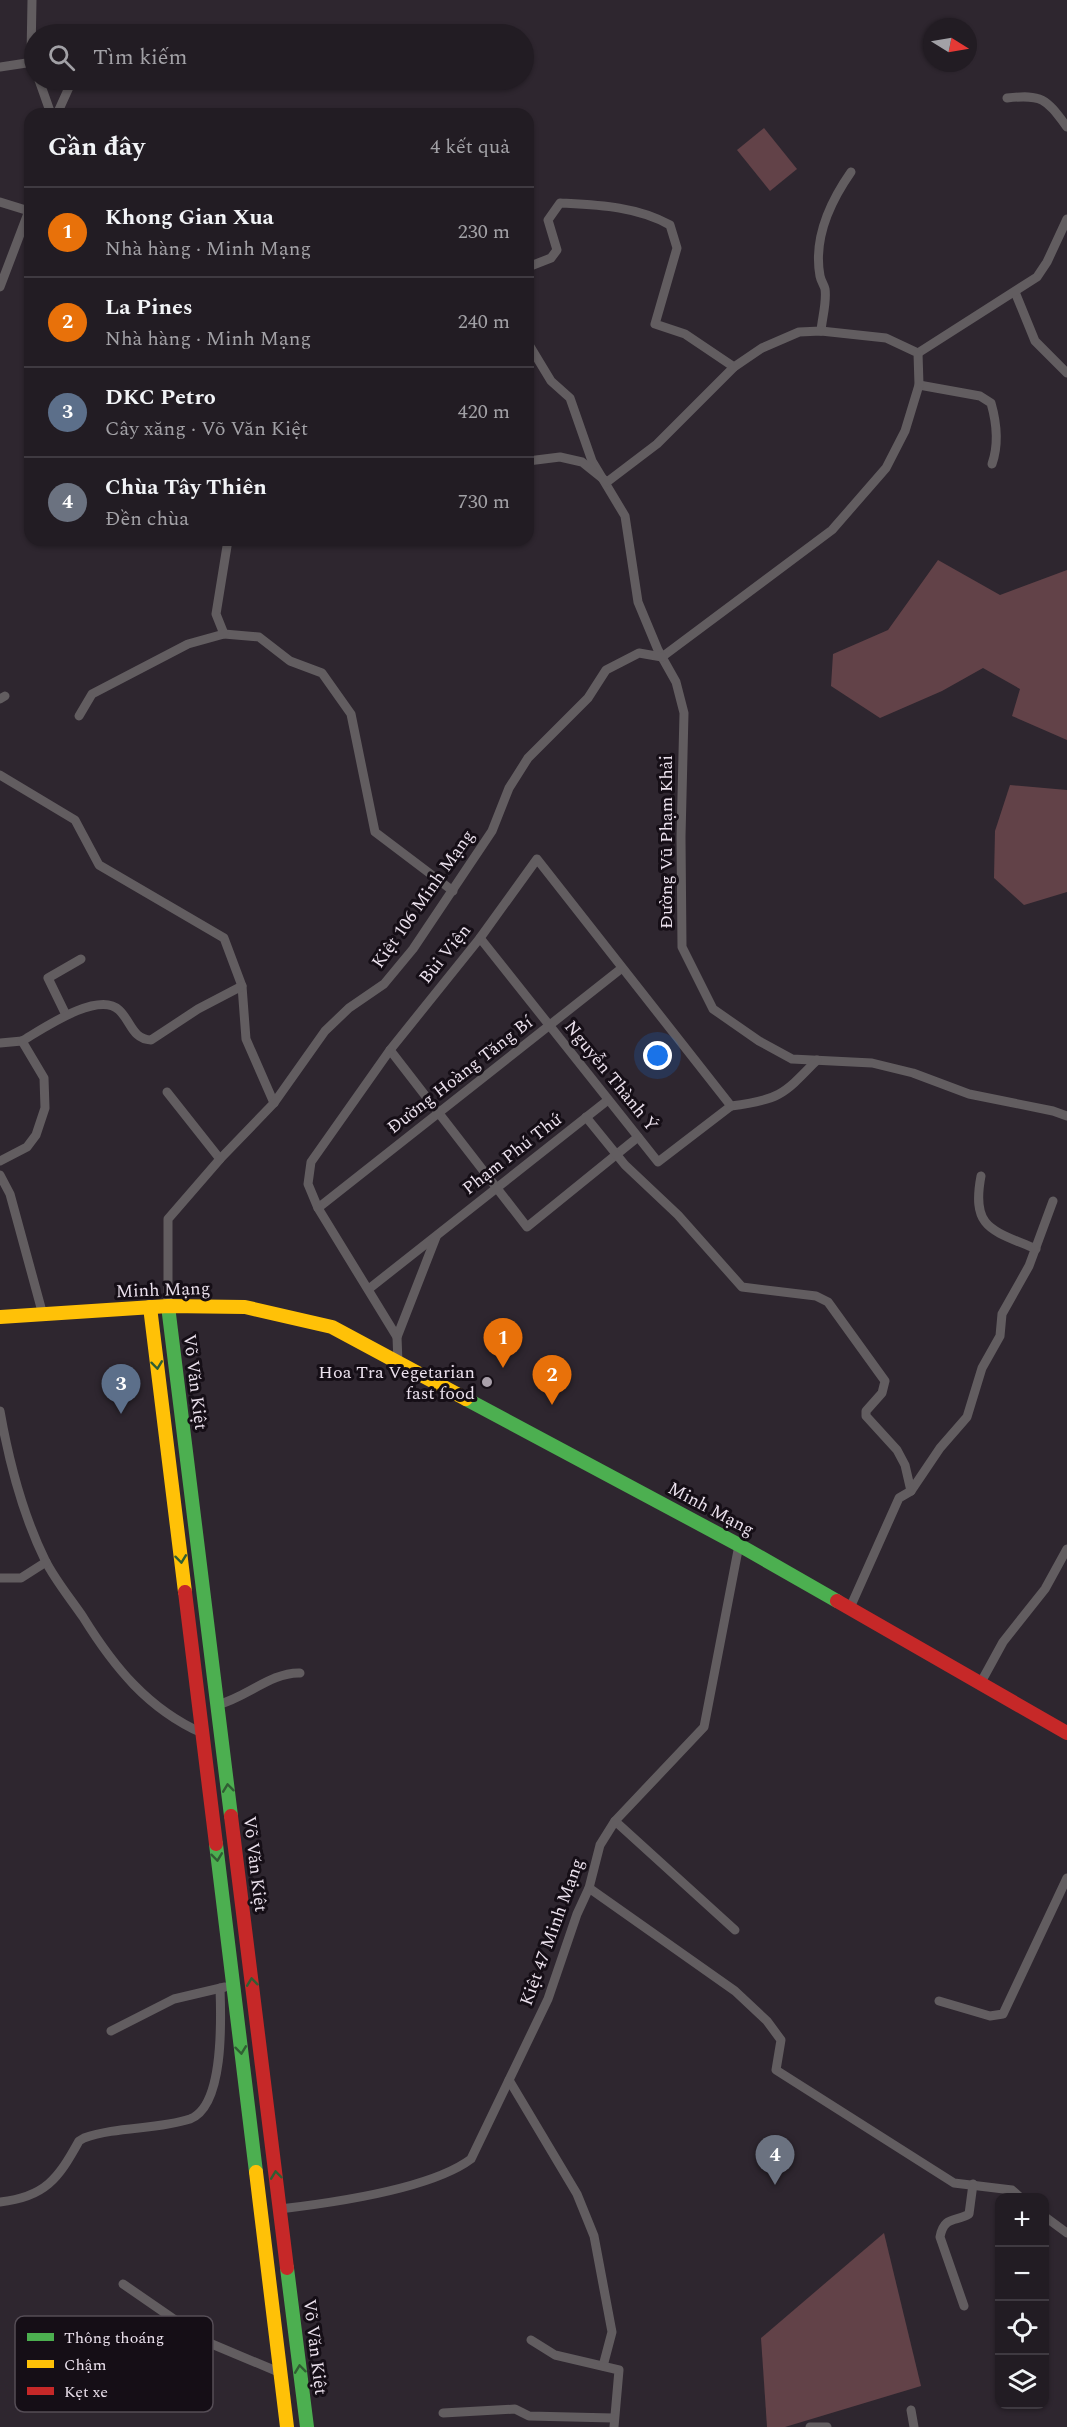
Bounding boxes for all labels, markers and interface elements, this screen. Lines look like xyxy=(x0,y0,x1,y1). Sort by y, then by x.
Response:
north arrow xyxy=(923,18,977,72)
search box xyxy=(24,24,534,90)
icon: search xyxy=(45,41,78,74)
text: Tìm kiếm xyxy=(93,41,187,74)
text: Gần đây xyxy=(48,127,145,167)
text: 4 kết quả xyxy=(430,132,510,162)
text: Khong Gian Xua xyxy=(105,201,274,234)
text: 1 xyxy=(62,217,73,247)
text: 230 m xyxy=(458,217,510,247)
text: Nhà hàng · Minh Mạng xyxy=(105,234,311,264)
text: La Pines xyxy=(105,291,193,324)
text: 2 xyxy=(62,307,73,337)
text: 240 m xyxy=(458,307,510,337)
text: Nhà hàng · Minh Mạng xyxy=(105,324,311,354)
text: DKC Petro xyxy=(105,381,216,414)
text: 3 xyxy=(62,397,73,427)
text: 420 m xyxy=(458,397,510,427)
text: Cây xăng · Võ Văn Kiệt xyxy=(105,414,308,444)
text: Chùa Tây Thiên xyxy=(105,471,267,504)
text: 4 xyxy=(62,487,73,517)
text: 730 m xyxy=(458,487,510,517)
text: Đền chùa xyxy=(105,504,189,534)
street label: Đường Vũ Phạm Khải xyxy=(653,755,680,929)
street label: Kiệt 106 Minh Mạng xyxy=(365,824,481,974)
street label: Bùi Viện xyxy=(412,918,478,990)
street label: Đường Hoàng Tăng Bí xyxy=(381,1008,540,1141)
street label: Nguyễn Thành Ý xyxy=(558,1015,664,1138)
your location xyxy=(643,1041,672,1070)
street label: Phạm Phú Thứ xyxy=(456,1106,568,1202)
street label: Minh Mạng xyxy=(115,1275,211,1305)
pin: 1 xyxy=(484,1318,522,1368)
street label: Võ Văn Kiệt xyxy=(176,1333,214,1431)
pin: 2 xyxy=(532,1356,572,1405)
place label: Hoa Tra Vegetarian fast food xyxy=(318,1359,475,1407)
one-way arrow xyxy=(150,1361,162,1370)
pin: 3 xyxy=(102,1364,140,1414)
marker: Hoa Tra Vegetarian fast food xyxy=(480,1375,494,1389)
street label: Minh Mạng xyxy=(663,1475,759,1543)
one-way arrow xyxy=(174,1554,186,1563)
one-way arrow xyxy=(222,1784,234,1793)
street label: Võ Văn Kiệt xyxy=(236,1815,274,1913)
one-way arrow xyxy=(210,1852,223,1861)
street label: Kiệt 47 Minh Mạng xyxy=(513,1855,591,2009)
one-way arrow xyxy=(246,1977,258,1986)
one-way arrow xyxy=(234,2046,247,2055)
pin: 4 xyxy=(756,2136,794,2185)
one-way arrow xyxy=(270,2171,282,2180)
map controls xyxy=(995,2193,1049,2409)
button: + xyxy=(995,2193,1049,2247)
button: − xyxy=(995,2247,1049,2301)
street label: Võ Văn Kiệt xyxy=(296,2298,334,2396)
button: locate xyxy=(995,2301,1049,2355)
legend xyxy=(15,2316,213,2412)
text: Thông thoáng xyxy=(64,2326,164,2350)
text: Chậm xyxy=(64,2353,107,2377)
button: layers xyxy=(995,2355,1049,2409)
one-way arrow xyxy=(294,2364,306,2374)
text: Kẹt xe xyxy=(64,2380,108,2404)

